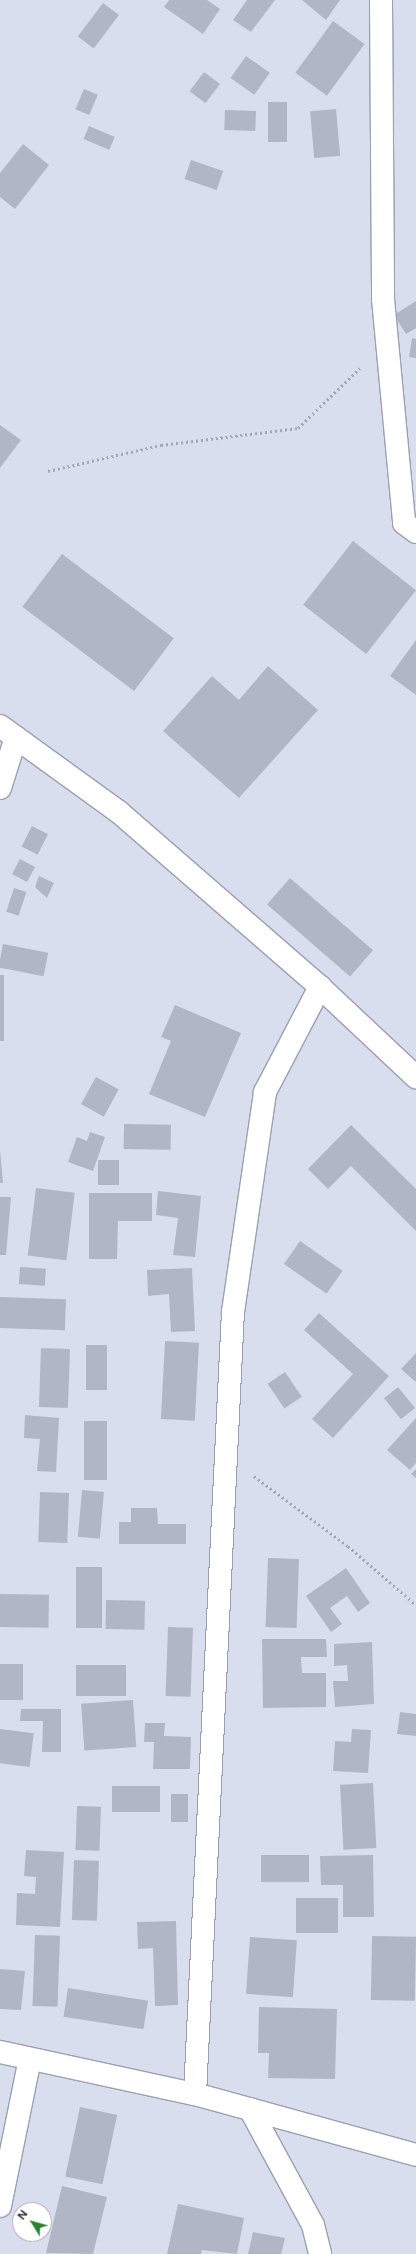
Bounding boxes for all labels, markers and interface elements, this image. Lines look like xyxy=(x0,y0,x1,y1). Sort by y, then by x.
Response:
north arrow xyxy=(12,2202,52,2242)
text: N xyxy=(15,2208,31,2222)

